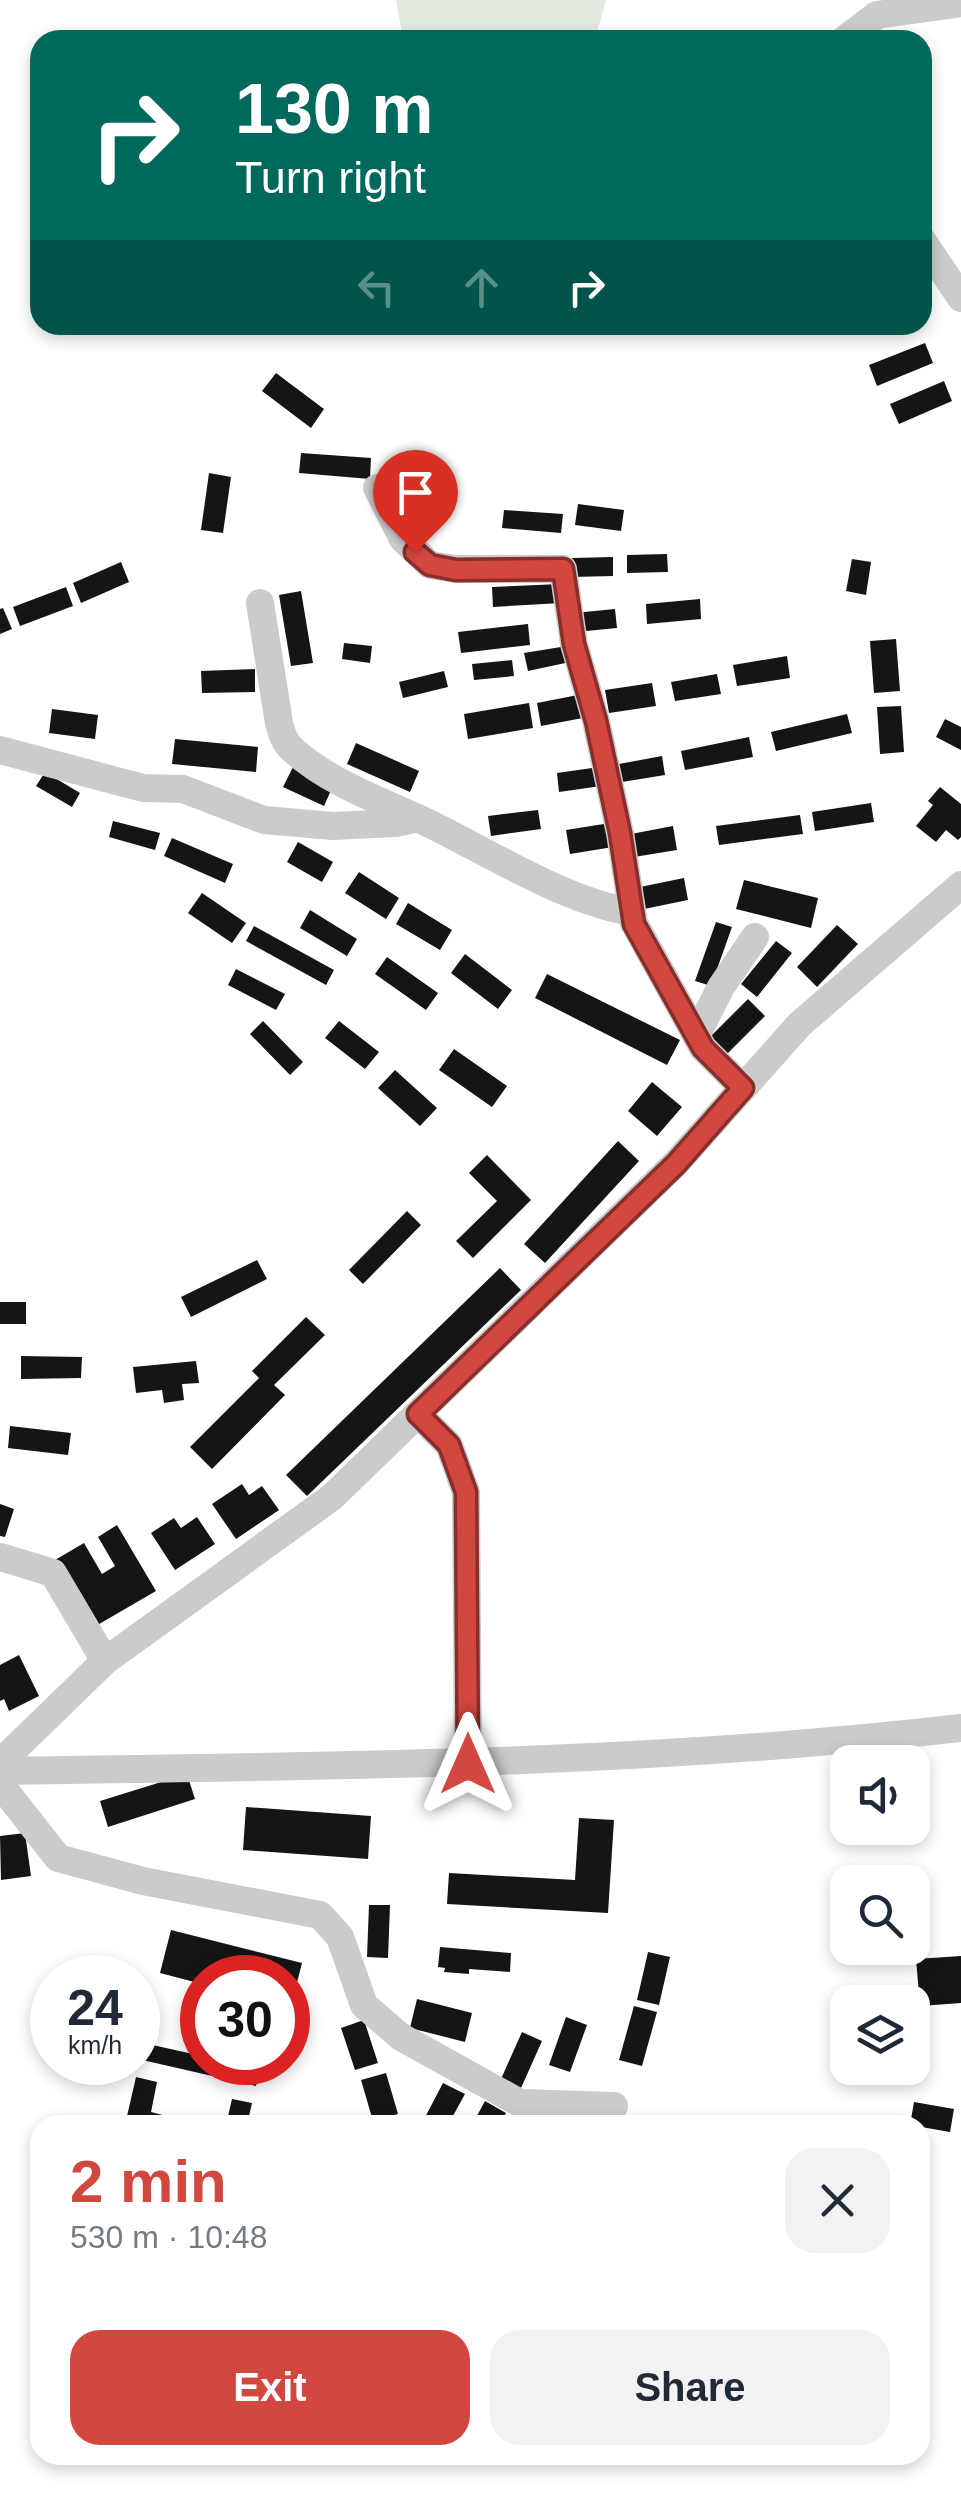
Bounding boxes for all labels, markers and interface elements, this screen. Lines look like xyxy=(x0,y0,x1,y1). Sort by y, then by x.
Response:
icon: right xyxy=(70,70,200,200)
text: 130 m xyxy=(235,70,433,148)
text: Turn right xyxy=(235,152,426,203)
icon: left xyxy=(349,260,404,315)
icon: ahead xyxy=(454,260,509,315)
icon: right xyxy=(559,260,614,315)
pin xyxy=(373,450,458,553)
icon: arrive xyxy=(388,465,443,520)
position arrow xyxy=(416,1712,520,1816)
map controls xyxy=(830,1745,930,2085)
button: sound xyxy=(830,1745,930,1845)
button: search xyxy=(830,1865,930,1965)
speed limit sign: 30 xyxy=(180,1955,310,2085)
text: 24 xyxy=(67,1980,123,2036)
button: layers xyxy=(830,1985,930,2085)
text: km/h xyxy=(68,2031,122,2059)
text: 2 min xyxy=(70,2148,227,2215)
button: close xyxy=(785,2148,890,2253)
text: 530 m · 10:48 xyxy=(70,2219,267,2255)
button: Exit xyxy=(70,2330,470,2445)
button: Share xyxy=(490,2330,890,2445)

